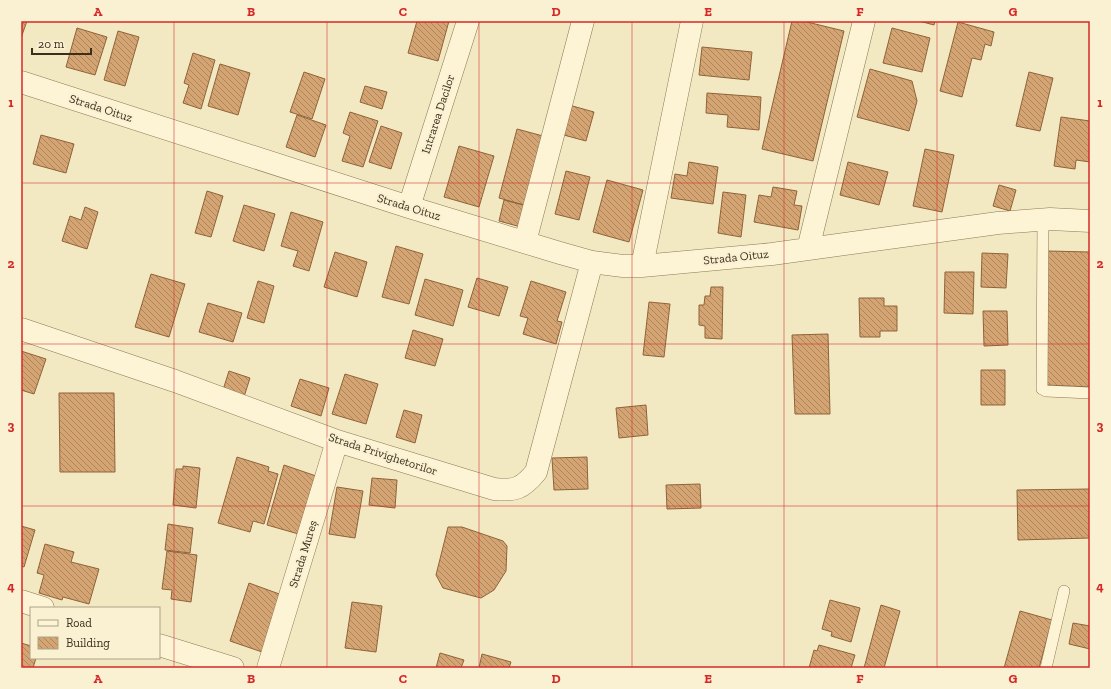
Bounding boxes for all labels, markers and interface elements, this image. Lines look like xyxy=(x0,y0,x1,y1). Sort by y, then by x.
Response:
text: A xyxy=(94,4,103,19)
text: B xyxy=(247,4,255,19)
text: C xyxy=(399,4,407,19)
text: D xyxy=(551,4,561,19)
text: E xyxy=(704,4,712,19)
text: F xyxy=(856,4,864,19)
text: G xyxy=(1009,4,1018,19)
scale bar xyxy=(32,30,91,56)
text: 20 m xyxy=(38,37,65,51)
street label: Intrarea Dacilor xyxy=(419,73,457,155)
street label: Strada Oituz xyxy=(68,91,135,125)
text: 1 xyxy=(8,95,14,110)
text: 1 xyxy=(1097,95,1103,110)
street label: Strada Oituz xyxy=(376,191,443,223)
street label: Strada Oituz xyxy=(703,247,770,267)
text: 2 xyxy=(8,256,15,271)
text: 2 xyxy=(1097,256,1104,271)
text: 3 xyxy=(8,418,15,433)
text: 3 xyxy=(1097,418,1104,433)
street label: Strada Privighetorilor xyxy=(327,430,439,478)
street label: Strada Mureș xyxy=(286,519,320,589)
text: 4 xyxy=(7,579,15,594)
text: 4 xyxy=(1096,579,1104,594)
legend xyxy=(30,607,160,659)
text: Road xyxy=(66,616,92,630)
text: Building xyxy=(66,636,110,650)
text: A xyxy=(94,671,103,686)
text: B xyxy=(247,671,255,686)
text: C xyxy=(399,671,407,686)
text: D xyxy=(551,671,561,686)
text: E xyxy=(704,671,712,686)
text: F xyxy=(856,671,864,686)
text: G xyxy=(1009,671,1018,686)

